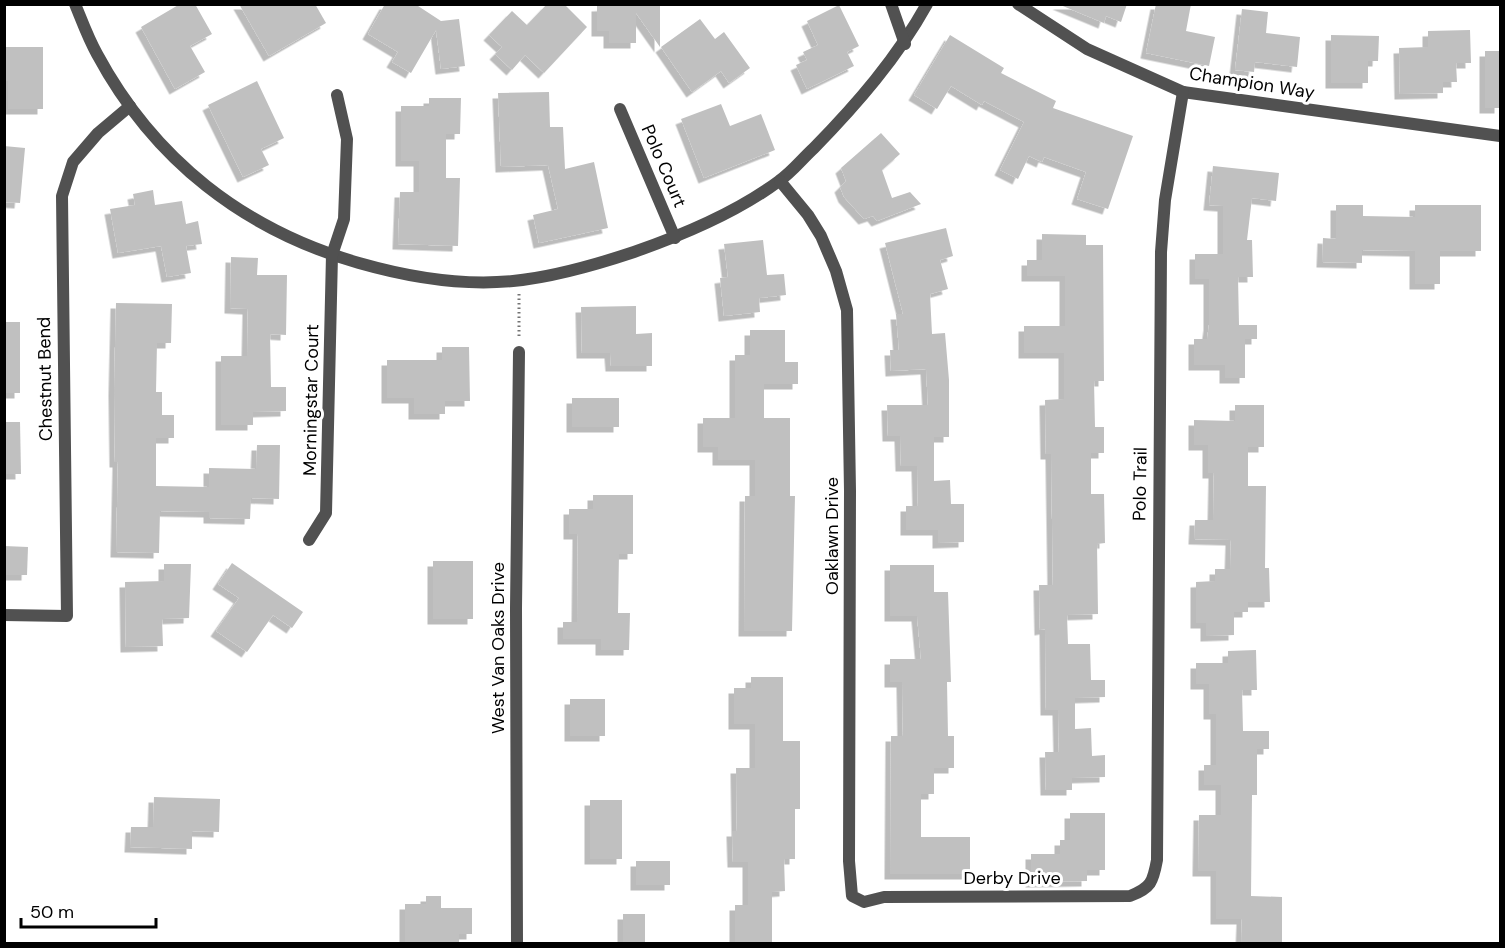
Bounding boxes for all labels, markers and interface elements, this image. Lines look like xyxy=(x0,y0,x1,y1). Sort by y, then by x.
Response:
street label: Champion Way xyxy=(1188,61,1316,105)
street label: Polo Court xyxy=(636,121,692,211)
street label: Chestnut Bend xyxy=(32,317,58,441)
street label: Morningstar Court xyxy=(298,324,324,476)
street label: Polo Trail xyxy=(1127,447,1153,521)
street label: Oaklawn Drive xyxy=(820,477,844,595)
street label: West Van Oaks Drive xyxy=(486,562,510,734)
street label: Derby Drive xyxy=(963,866,1061,890)
scale bar xyxy=(21,891,156,929)
text: 50 m xyxy=(30,900,74,924)

